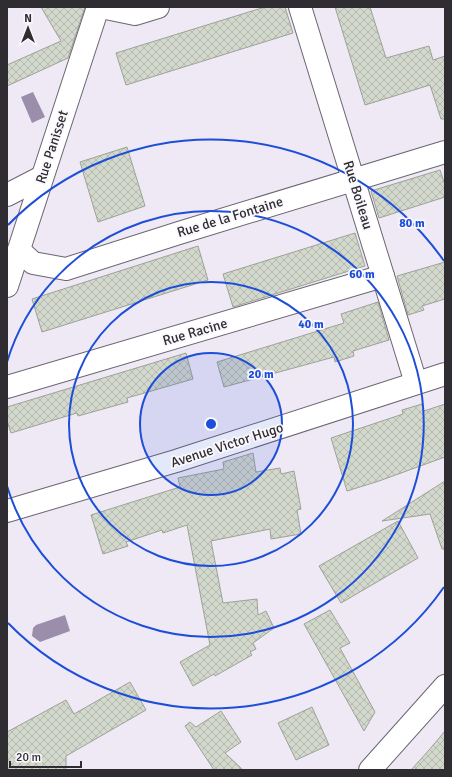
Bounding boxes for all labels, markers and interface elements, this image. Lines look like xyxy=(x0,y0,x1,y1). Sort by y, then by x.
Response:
north arrow xyxy=(8,8,48,48)
text: N xyxy=(24,12,32,25)
street label: Rue Panisset xyxy=(32,108,72,186)
street label: Rue Boileau xyxy=(339,159,377,231)
street label: Rue de la Fontaine xyxy=(175,193,285,241)
text: 80 m xyxy=(399,216,425,231)
text: 60 m xyxy=(349,267,375,282)
street label: Rue Racine xyxy=(161,315,229,349)
text: 40 m xyxy=(298,317,324,332)
text: 20 m xyxy=(248,367,274,382)
centre of rings xyxy=(204,417,218,431)
street label: Avenue Victor Hugo xyxy=(169,419,285,471)
scale bar xyxy=(10,743,81,769)
text: 20 m xyxy=(16,750,41,765)

